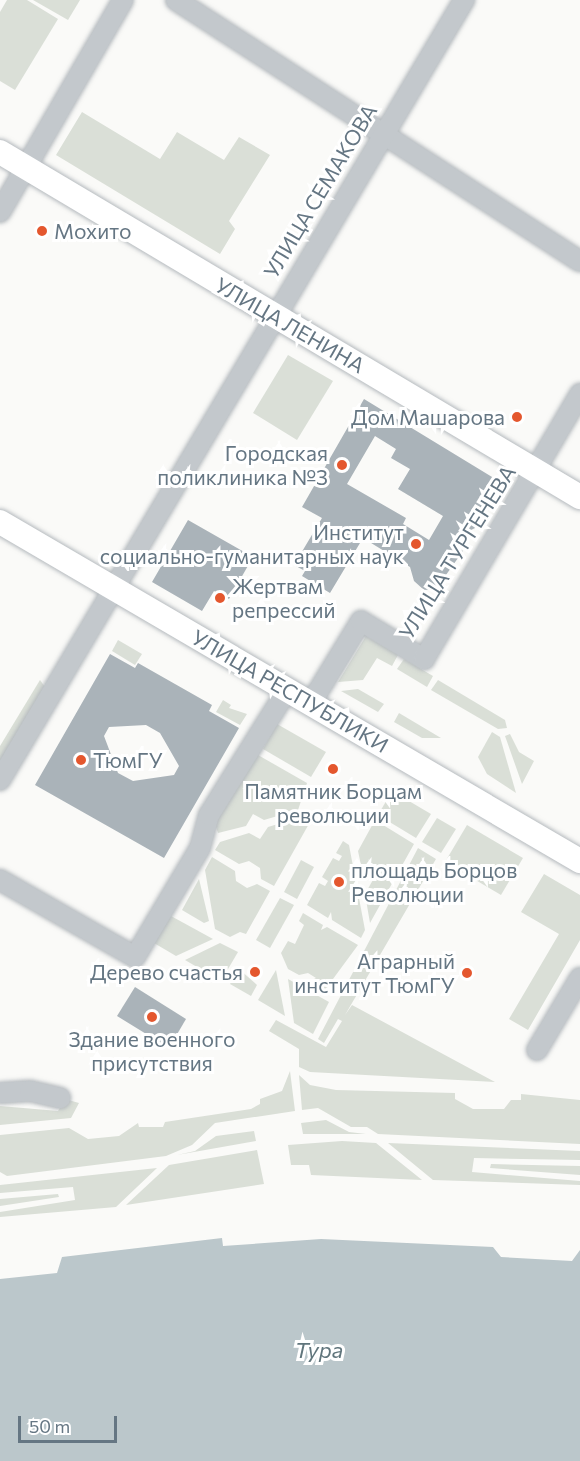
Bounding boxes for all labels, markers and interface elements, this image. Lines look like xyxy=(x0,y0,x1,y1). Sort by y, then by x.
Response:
street label: УЛИЦА СЕМАКОВА xyxy=(258,99,382,283)
place label: Мохито xyxy=(54,218,132,244)
marker: Мохито xyxy=(35,224,49,238)
street label: УЛИЦА ЛЕНИНА xyxy=(211,272,369,378)
place label: Дом Машарова xyxy=(351,404,505,430)
marker: Дом Машарова xyxy=(510,410,524,424)
place label: Городская поликлиника №3 xyxy=(157,440,328,490)
marker: Городская поликлиника №3 xyxy=(333,456,351,474)
street label: УЛИЦА ТУРГЕНЕВА xyxy=(393,461,521,643)
place label: Институт социально-гуманитарных наук xyxy=(100,519,404,569)
marker: Институт социально-гуманитарных наук xyxy=(409,537,423,551)
place label: Жертвам репрессий xyxy=(232,573,336,623)
marker: Жертвам репрессий xyxy=(213,591,227,605)
street label: УЛИЦА РЕСПУБЛИКИ xyxy=(187,624,393,758)
place label: ТюмГУ xyxy=(93,747,163,773)
marker: ТюмГУ xyxy=(74,753,88,767)
marker: Памятник Борцам революции xyxy=(326,762,340,776)
place label: Памятник Борцам революции xyxy=(244,778,422,828)
place label: площадь Борцов Революции xyxy=(351,857,517,907)
marker: площадь Борцов Революции xyxy=(332,875,346,889)
place label: Аграрный институт ТюмГУ xyxy=(294,948,455,998)
place label: Дерево счастья xyxy=(90,959,243,985)
marker: Дерево счастья xyxy=(248,965,262,979)
marker: Аграрный институт ТюмГУ xyxy=(460,966,474,980)
marker: Здание военного присутствия xyxy=(145,1010,159,1024)
place label: Здание военного присутствия xyxy=(68,1026,236,1076)
water label: Тура xyxy=(295,1337,343,1363)
scale bar xyxy=(21,1404,120,1442)
text: 50 m xyxy=(29,1415,70,1437)

